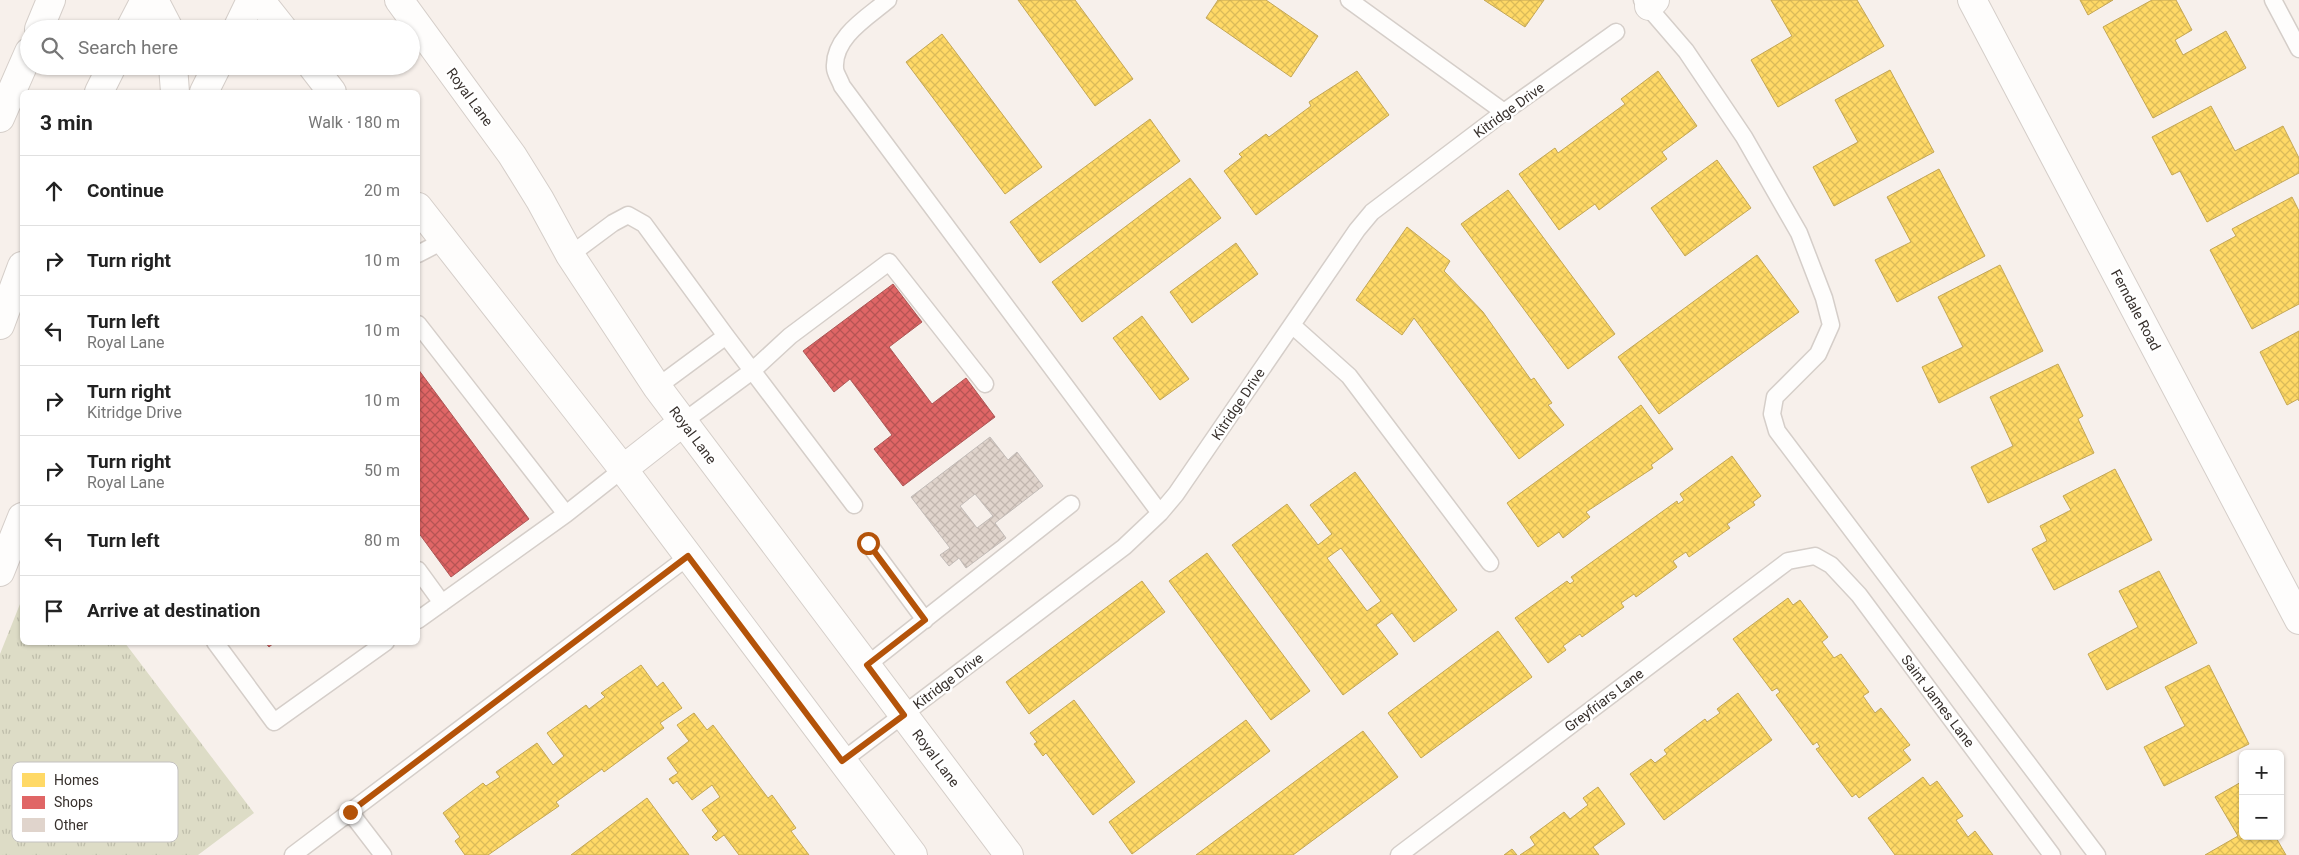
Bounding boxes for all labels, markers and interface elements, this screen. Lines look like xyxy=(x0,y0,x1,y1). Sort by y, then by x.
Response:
search box xyxy=(20,20,420,75)
icon: search xyxy=(38,34,66,62)
text: Search here xyxy=(78,36,178,59)
street label: Royal Lane xyxy=(444,65,496,129)
street label: Kitridge Drive xyxy=(1471,79,1547,141)
text: 3 min xyxy=(40,111,93,135)
text: Walk · 180 m xyxy=(308,113,400,132)
icon: ahead xyxy=(40,177,68,205)
text: Continue xyxy=(87,179,164,202)
text: 20 m xyxy=(364,181,400,200)
icon: right xyxy=(40,247,68,275)
text: Turn right xyxy=(87,249,171,272)
text: 10 m xyxy=(364,251,400,270)
street label: Ferndale Road xyxy=(2108,267,2164,353)
text: Turn left xyxy=(87,310,160,333)
icon: left xyxy=(40,317,68,345)
text: 10 m xyxy=(364,321,400,340)
text: Royal Lane xyxy=(87,333,165,352)
street label: Kitridge Drive xyxy=(1208,365,1268,443)
text: Turn right xyxy=(87,380,171,403)
icon: right xyxy=(40,387,68,415)
text: 10 m xyxy=(364,391,400,410)
text: Kitridge Drive xyxy=(87,403,182,422)
street label: Royal Lane xyxy=(666,403,720,467)
text: Turn right xyxy=(87,450,171,473)
icon: right xyxy=(40,457,68,485)
text: 50 m xyxy=(364,461,400,480)
text: Royal Lane xyxy=(87,473,165,492)
icon: left xyxy=(40,527,68,555)
text: Turn left xyxy=(87,529,160,552)
text: 80 m xyxy=(364,531,400,550)
route start xyxy=(857,532,880,555)
icon: arrive xyxy=(40,597,68,625)
text: Arrive at destination xyxy=(87,599,260,622)
street label: Kitridge Drive xyxy=(910,650,986,712)
street label: Saint James Lane xyxy=(1898,652,1978,750)
street label: Greyfriars Lane xyxy=(1561,665,1647,735)
street label: Royal Lane xyxy=(909,726,963,790)
map controls xyxy=(2239,750,2284,840)
button: + xyxy=(2239,750,2284,795)
legend xyxy=(12,762,178,842)
text: Homes xyxy=(54,772,99,788)
text: Shops xyxy=(54,794,93,810)
button: − xyxy=(2239,795,2284,840)
route end xyxy=(339,801,362,824)
text: Other xyxy=(54,817,88,833)

